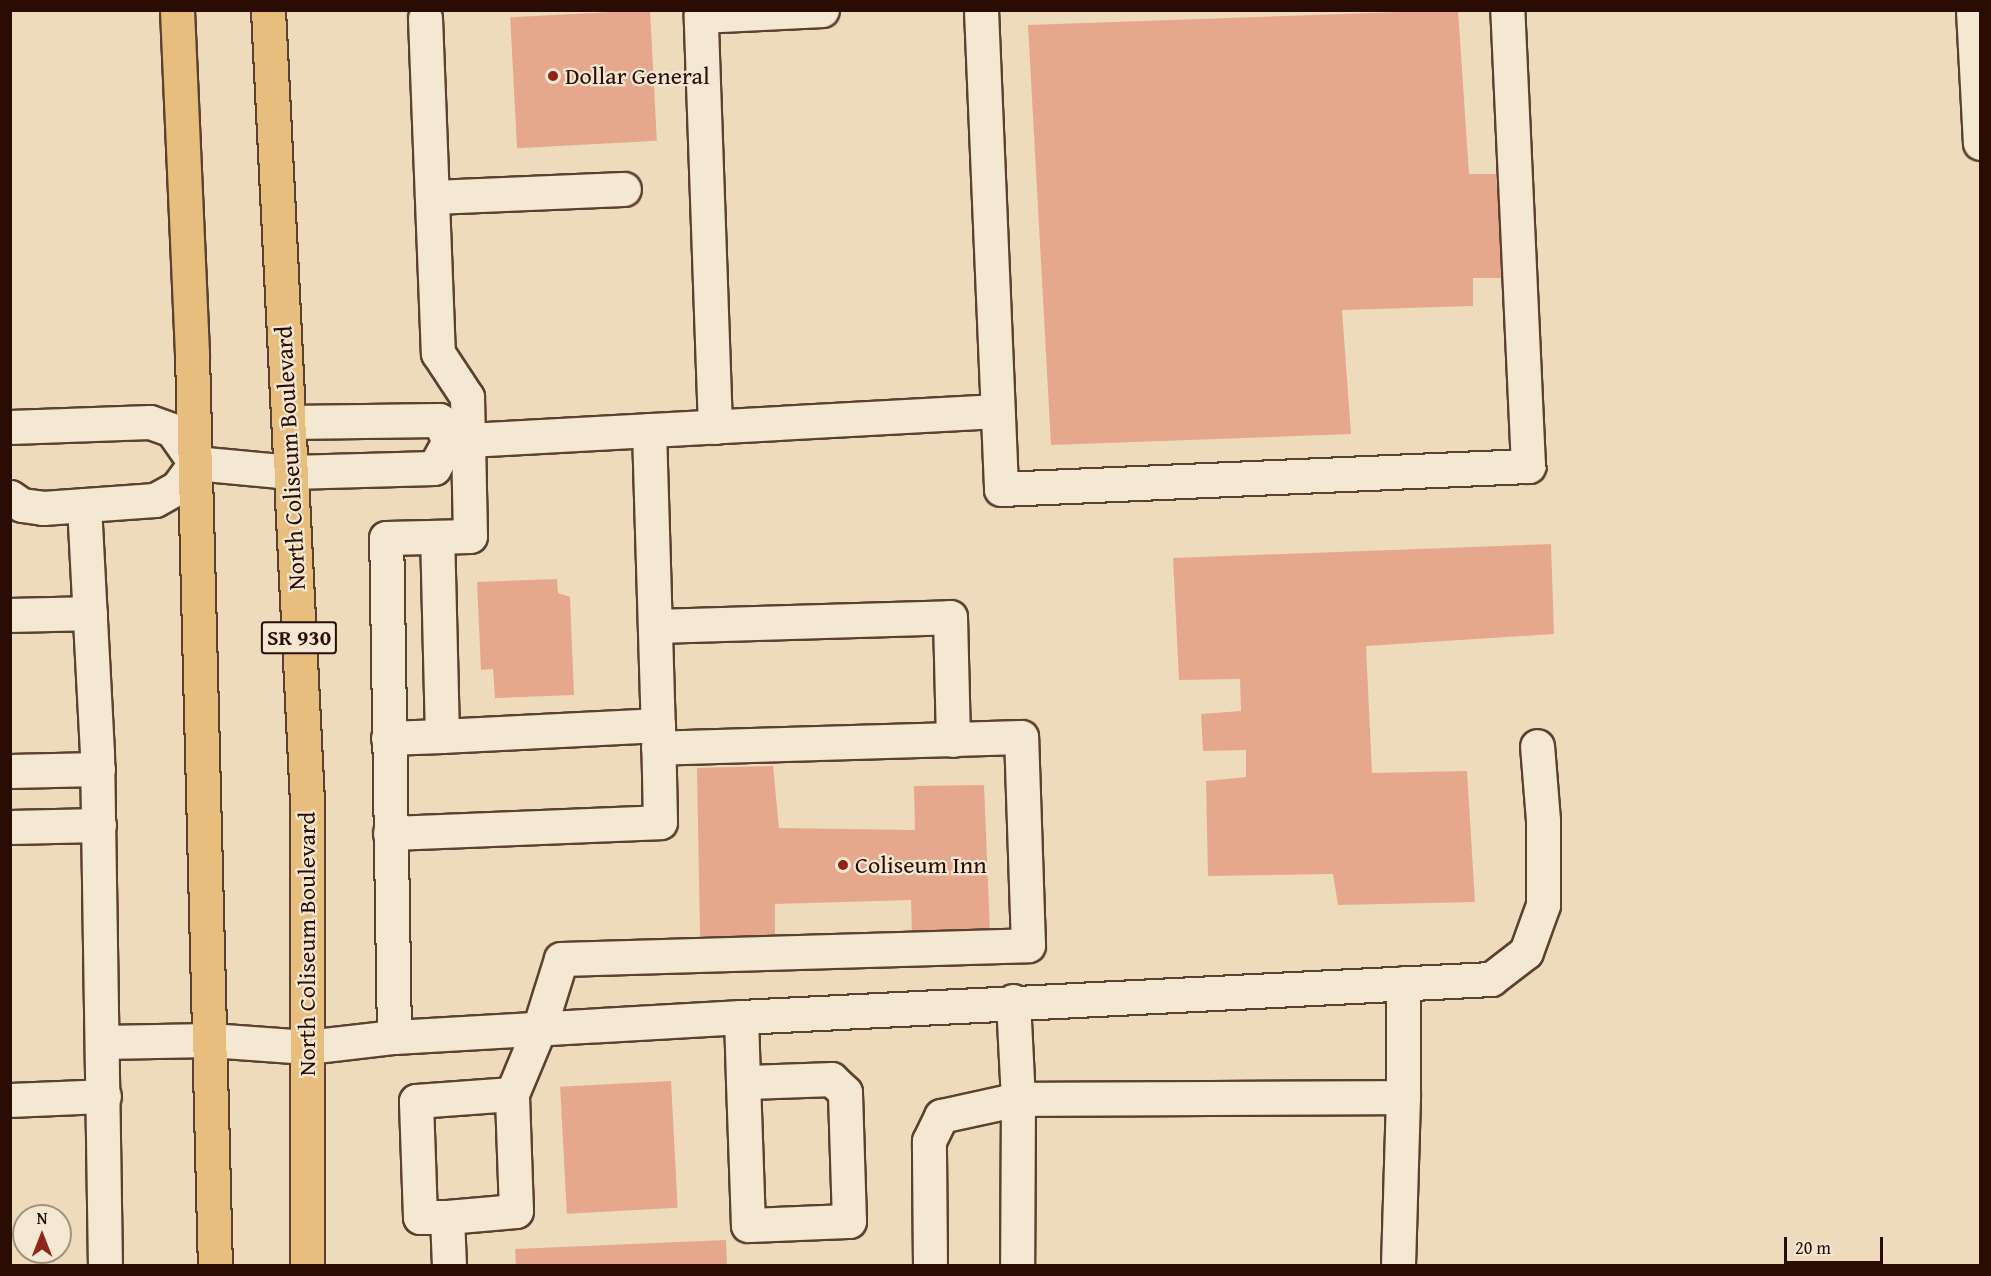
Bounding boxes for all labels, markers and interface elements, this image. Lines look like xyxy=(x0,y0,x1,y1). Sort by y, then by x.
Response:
place label: Dollar General xyxy=(565,62,710,90)
marker: Dollar General xyxy=(546,69,560,83)
street label: North Coliseum Boulevard xyxy=(269,325,311,591)
road number: SR 930 xyxy=(260,619,338,657)
street label: North Coliseum Boulevard xyxy=(293,812,321,1076)
place label: Coliseum Inn xyxy=(855,851,987,879)
marker: Coliseum Inn xyxy=(836,858,850,872)
north arrow xyxy=(12,1204,72,1264)
text: N xyxy=(37,1206,47,1230)
scale bar xyxy=(1787,1225,1886,1263)
text: 20 m xyxy=(1795,1234,1831,1261)

